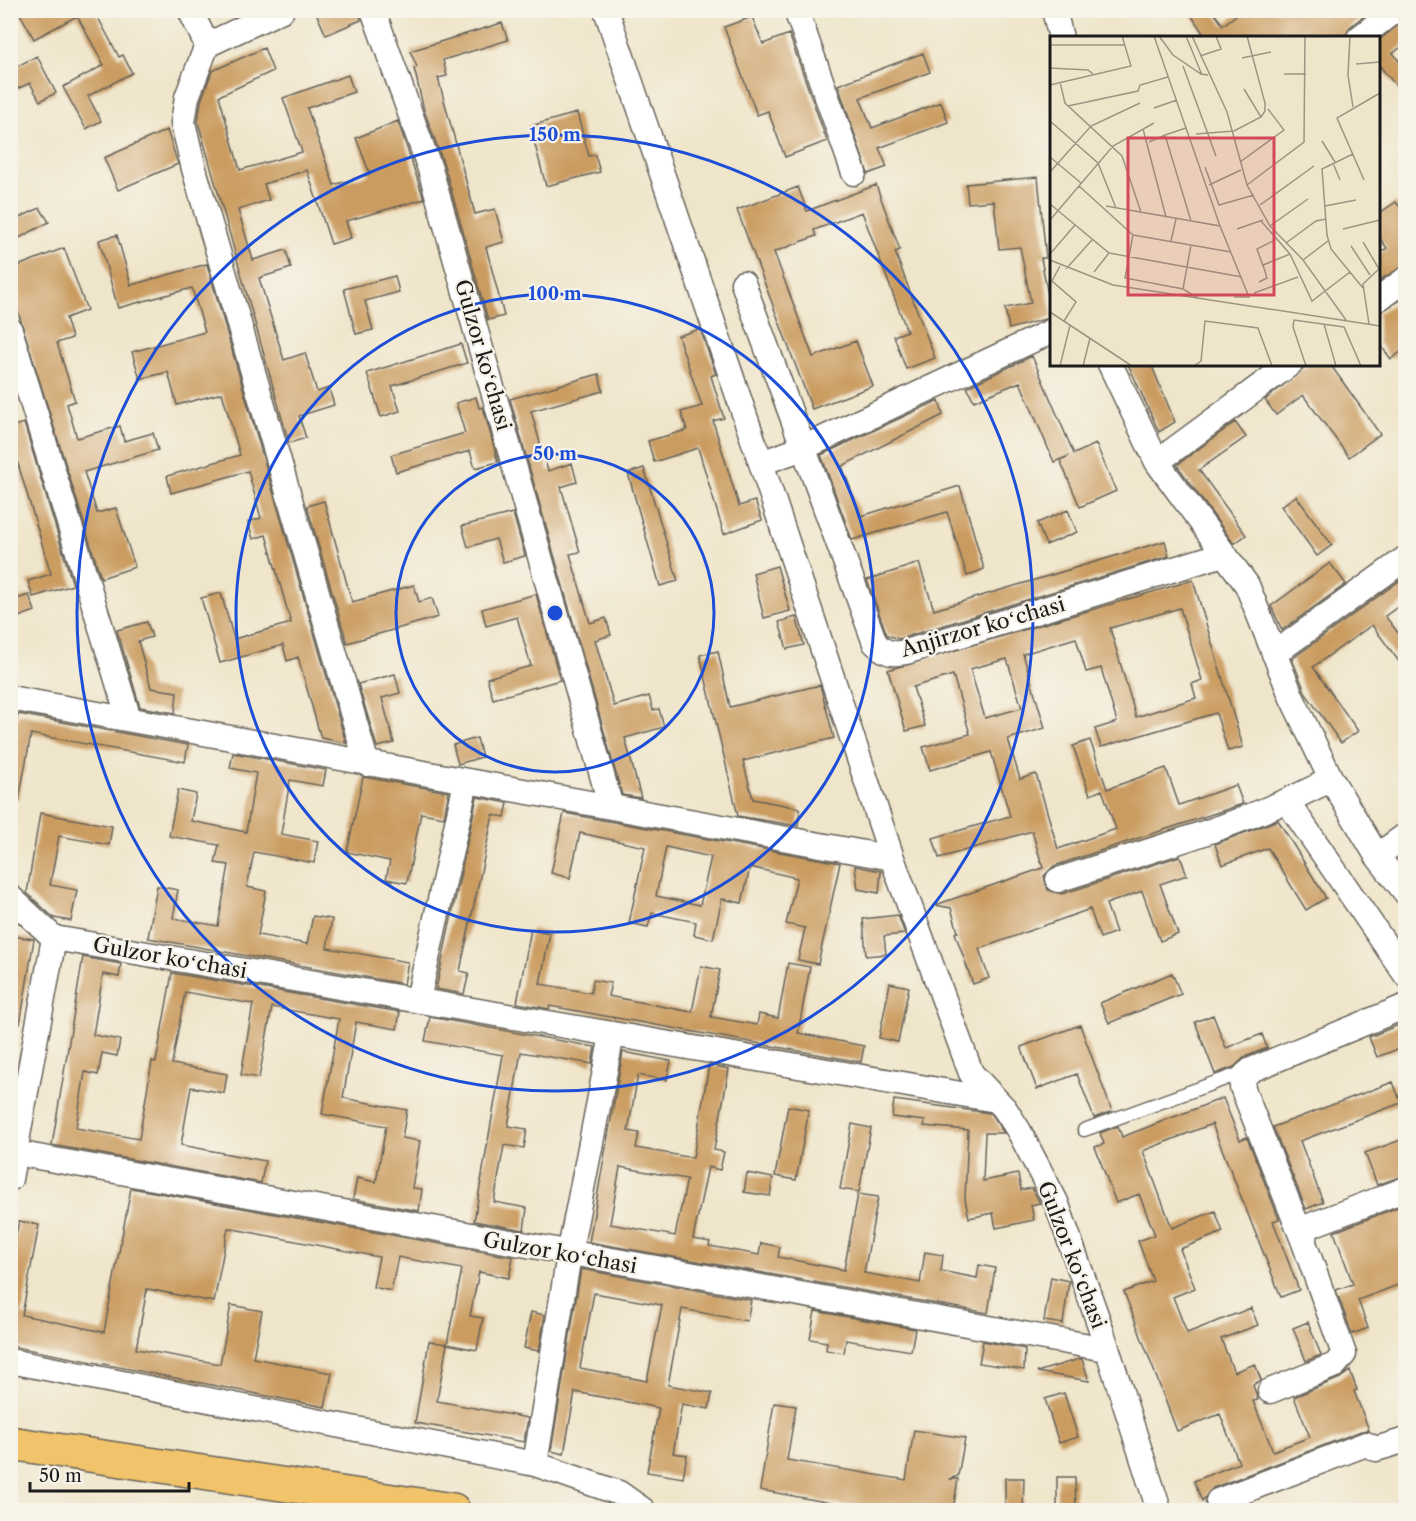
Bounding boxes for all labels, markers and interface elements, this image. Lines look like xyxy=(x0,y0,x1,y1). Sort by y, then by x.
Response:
inset map xyxy=(1050,36,1380,366)
text: 150 m xyxy=(529,124,581,146)
street label: Gulzor koʻchasi xyxy=(450,277,517,433)
text: 100 m xyxy=(528,283,582,305)
text: 50 m xyxy=(533,443,577,465)
street label: Anjirzor koʻchasi xyxy=(897,591,1068,662)
centre of rings xyxy=(545,603,565,623)
street label: Gulzor koʻchasi xyxy=(91,932,249,983)
street label: Gulzor koʻchasi xyxy=(1033,1178,1112,1332)
street label: Gulzor koʻchasi xyxy=(481,1227,639,1278)
scale bar xyxy=(30,1455,189,1493)
text: 50 m xyxy=(39,1465,82,1487)

